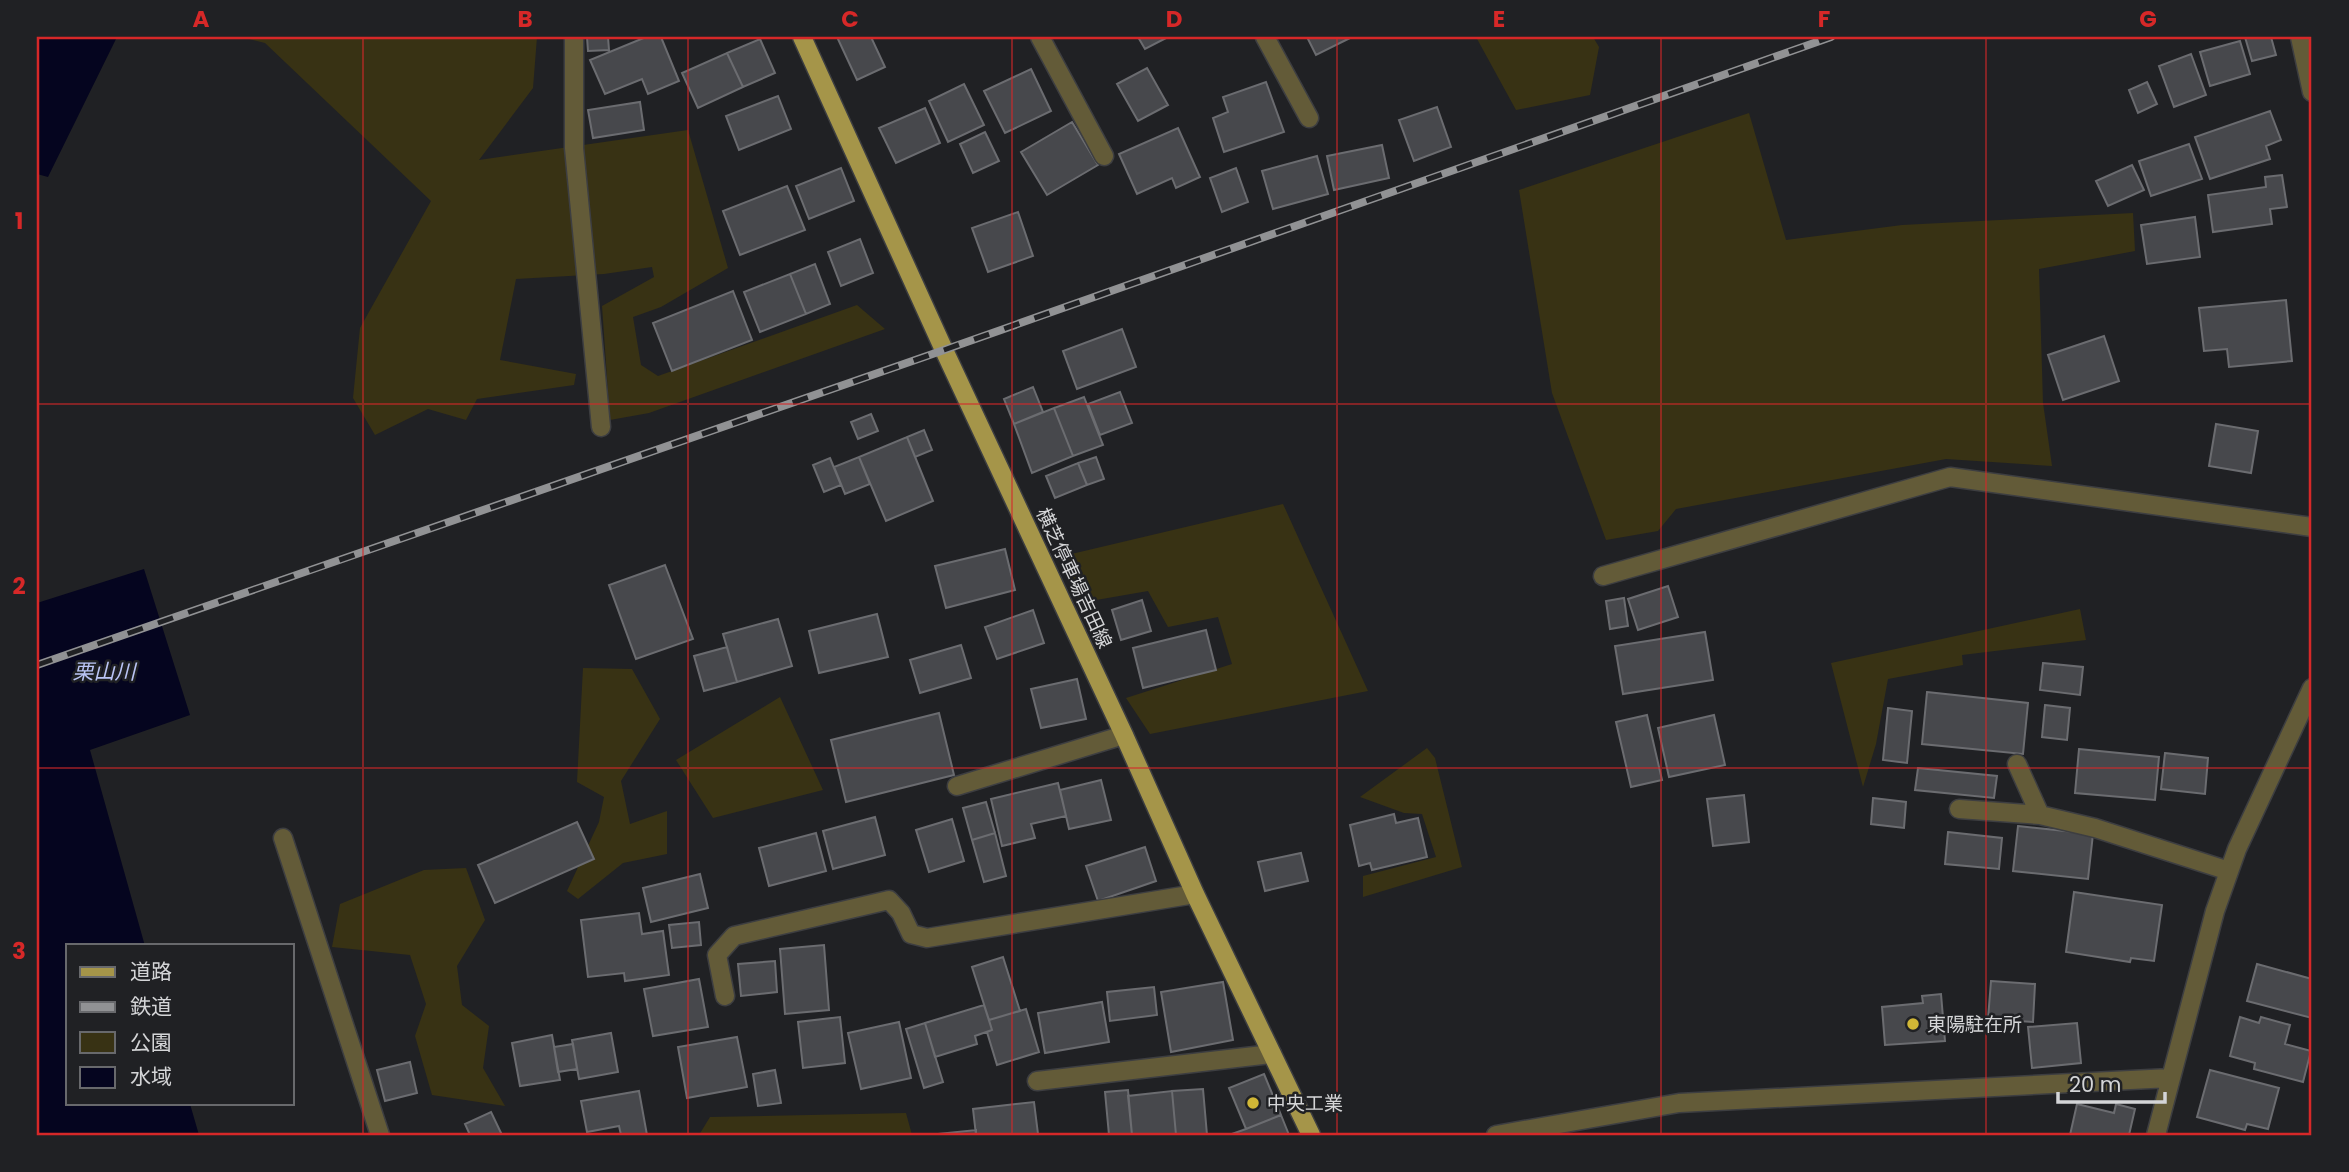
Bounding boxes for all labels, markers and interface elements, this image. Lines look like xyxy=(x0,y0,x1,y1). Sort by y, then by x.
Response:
text: A xyxy=(193,3,210,35)
text: B xyxy=(517,3,533,35)
text: C xyxy=(841,3,859,35)
text: D xyxy=(1166,3,1182,35)
text: E xyxy=(1493,3,1505,35)
text: F xyxy=(1818,3,1830,35)
text: G xyxy=(2139,3,2157,35)
text: 1 xyxy=(15,205,23,237)
street label: 横芝停車場吉田線 xyxy=(1030,503,1118,653)
text: 2 xyxy=(12,570,26,602)
water label: 栗山川 xyxy=(73,657,137,686)
text: 3 xyxy=(12,935,26,967)
legend xyxy=(66,944,294,1106)
text: 道路 xyxy=(130,957,172,986)
text: 鉄道 xyxy=(130,992,172,1021)
place label: 東陽駐在所 xyxy=(1927,1011,2022,1038)
marker: 東陽駐在所 xyxy=(1905,1016,1921,1032)
text: 公園 xyxy=(130,1028,172,1057)
scale bar xyxy=(2058,1060,2165,1104)
text: 水域 xyxy=(130,1062,172,1091)
text: 20 m xyxy=(2069,1070,2122,1099)
place label: 中央工業 xyxy=(1267,1090,1343,1117)
marker: 中央工業 xyxy=(1245,1095,1261,1111)

